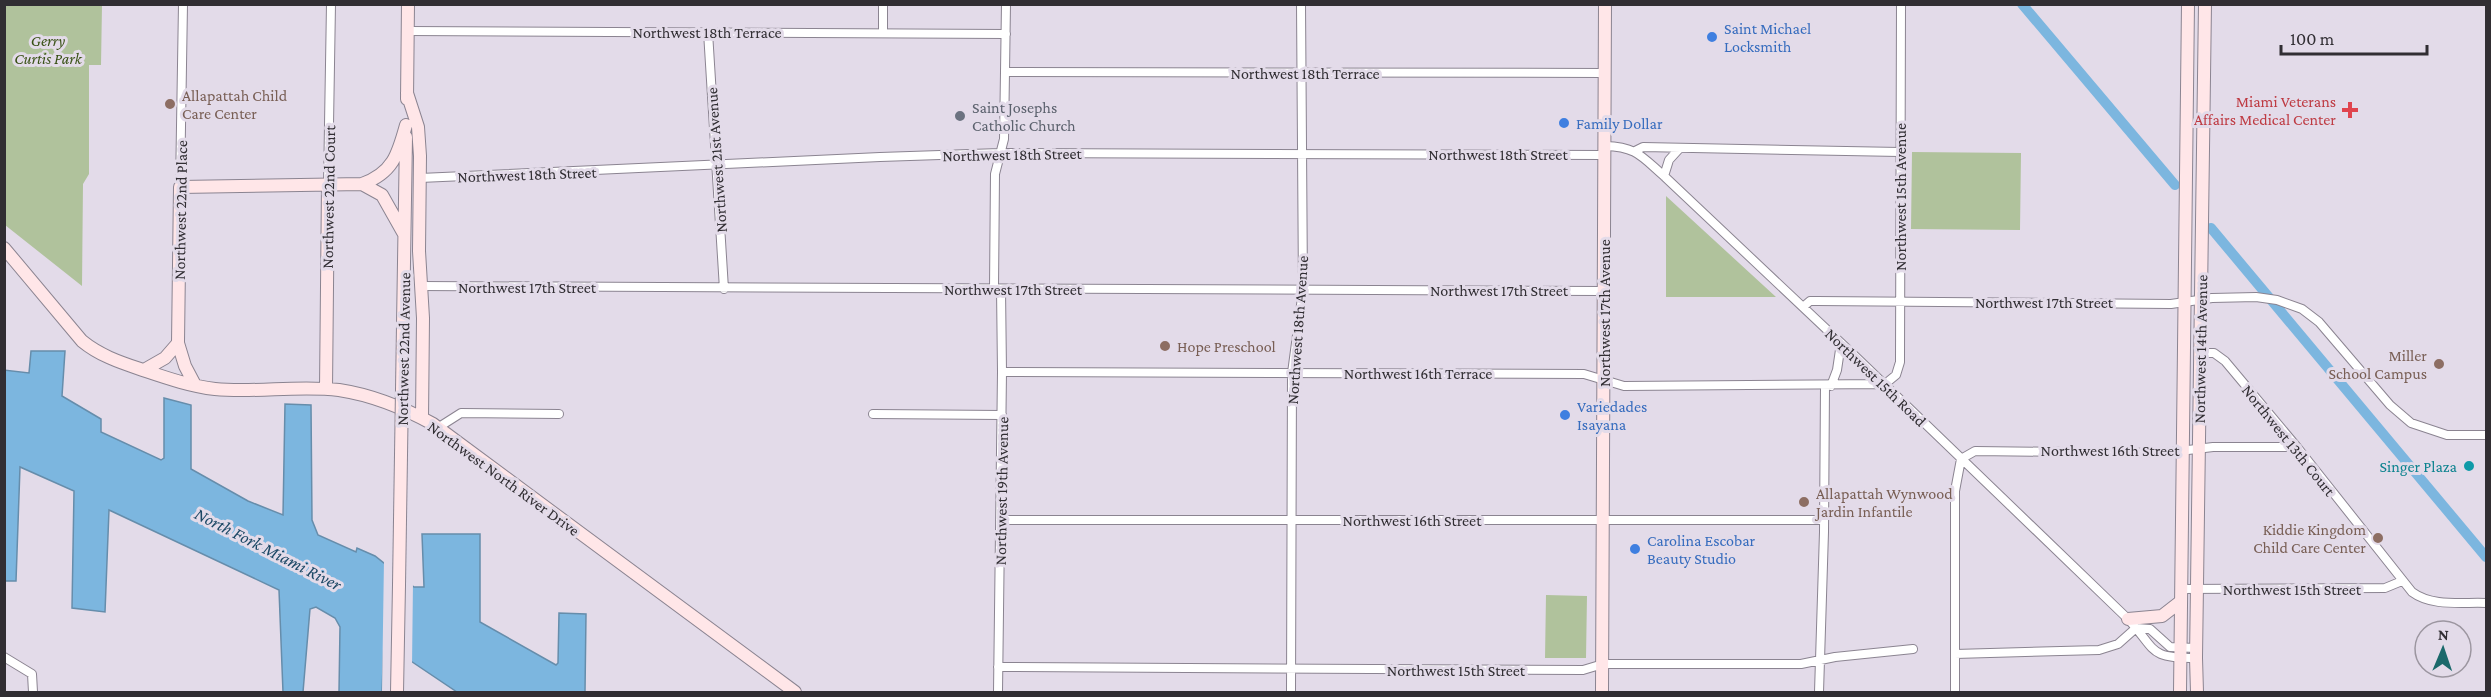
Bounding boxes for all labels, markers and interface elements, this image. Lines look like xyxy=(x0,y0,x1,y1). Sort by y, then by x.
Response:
scale bar xyxy=(2281,18,2426,56)
place label: Saint Michael Locksmith xyxy=(1724,20,1811,55)
street label: Northwest 18th Terrace xyxy=(632,24,782,41)
text: 100 m xyxy=(2290,29,2335,49)
marker: Saint Michael Locksmith xyxy=(1705,30,1719,44)
park label: Gerry Curtis Park xyxy=(14,32,83,67)
street label: Northwest 18th Terrace xyxy=(1230,65,1380,82)
place label: Allapattah Child Care Center xyxy=(182,87,288,122)
street label: Northwest 21st Avenue xyxy=(703,87,730,233)
place label: Miami Veterans Affairs Medical Center xyxy=(2194,93,2336,128)
marker: Allapattah Child Care Center xyxy=(163,97,177,111)
place label: Saint Josephs Catholic Church xyxy=(972,99,1076,134)
marker: Miami Veterans Affairs Medical Center xyxy=(2341,101,2359,119)
marker: Saint Josephs Catholic Church xyxy=(953,109,967,123)
place label: Family Dollar xyxy=(1576,115,1663,133)
marker: Family Dollar xyxy=(1557,116,1571,130)
street label: Northwest 15th Avenue xyxy=(1892,123,1909,271)
street label: Northwest 22nd Court xyxy=(319,125,338,269)
street label: Northwest 22nd Place xyxy=(171,140,190,280)
street label: Northwest 18th Street xyxy=(942,145,1083,164)
street label: Northwest 18th Street xyxy=(1428,146,1568,163)
street label: Northwest 18th Street xyxy=(457,164,598,185)
street label: Northwest 17th Avenue xyxy=(1596,239,1613,387)
street label: Northwest 18th Avenue xyxy=(1284,255,1311,405)
street label: Northwest 22nd Avenue xyxy=(394,272,413,426)
street label: Northwest 14th Avenue xyxy=(2191,275,2210,423)
street label: Northwest 17th Street xyxy=(458,279,597,296)
street label: Northwest 17th Street xyxy=(944,281,1083,298)
street label: Northwest 17th Street xyxy=(1430,282,1569,299)
street label: Northwest 17th Street xyxy=(1975,294,2114,311)
street label: Northwest 15th Road xyxy=(1822,325,1930,430)
place label: Hope Preschool xyxy=(1177,338,1276,356)
marker: Hope Preschool xyxy=(1158,339,1172,353)
place label: Miller School Campus xyxy=(2329,347,2427,383)
marker: Miller School Campus xyxy=(2432,357,2446,371)
street label: Northwest 16th Terrace xyxy=(1344,365,1492,382)
street label: Northwest 13th Court xyxy=(2239,381,2339,500)
place label: Variedades Isayana xyxy=(1577,398,1647,434)
marker: Variedades Isayana xyxy=(1558,408,1572,422)
street label: Northwest 19th Avenue xyxy=(992,417,1011,565)
street label: Northwest North River Drive xyxy=(425,418,583,539)
street label: Northwest 16th Street xyxy=(2041,442,2180,459)
place label: Singer Plaza xyxy=(2380,458,2458,476)
marker: Singer Plaza xyxy=(2462,459,2476,473)
place label: Allapattah Wynwood Jardin Infantile xyxy=(1814,485,1953,521)
marker: Allapattah Wynwood Jardin Infantile xyxy=(1797,495,1811,509)
water label: North Fork Miami River xyxy=(191,503,345,595)
street label: Northwest 16th Street xyxy=(1343,512,1482,529)
place label: Kiddie Kingdom Child Care Center xyxy=(2253,521,2366,556)
marker: Kiddie Kingdom Child Care Center xyxy=(2371,531,2385,545)
place label: Carolina Escobar Beauty Studio xyxy=(1647,532,1756,568)
marker: Carolina Escobar Beauty Studio xyxy=(1628,542,1642,556)
street label: Northwest 15th Street xyxy=(2223,581,2362,598)
north arrow xyxy=(2413,619,2473,679)
text: N xyxy=(2438,626,2449,643)
street label: Northwest 15th Street xyxy=(1387,662,1526,679)

